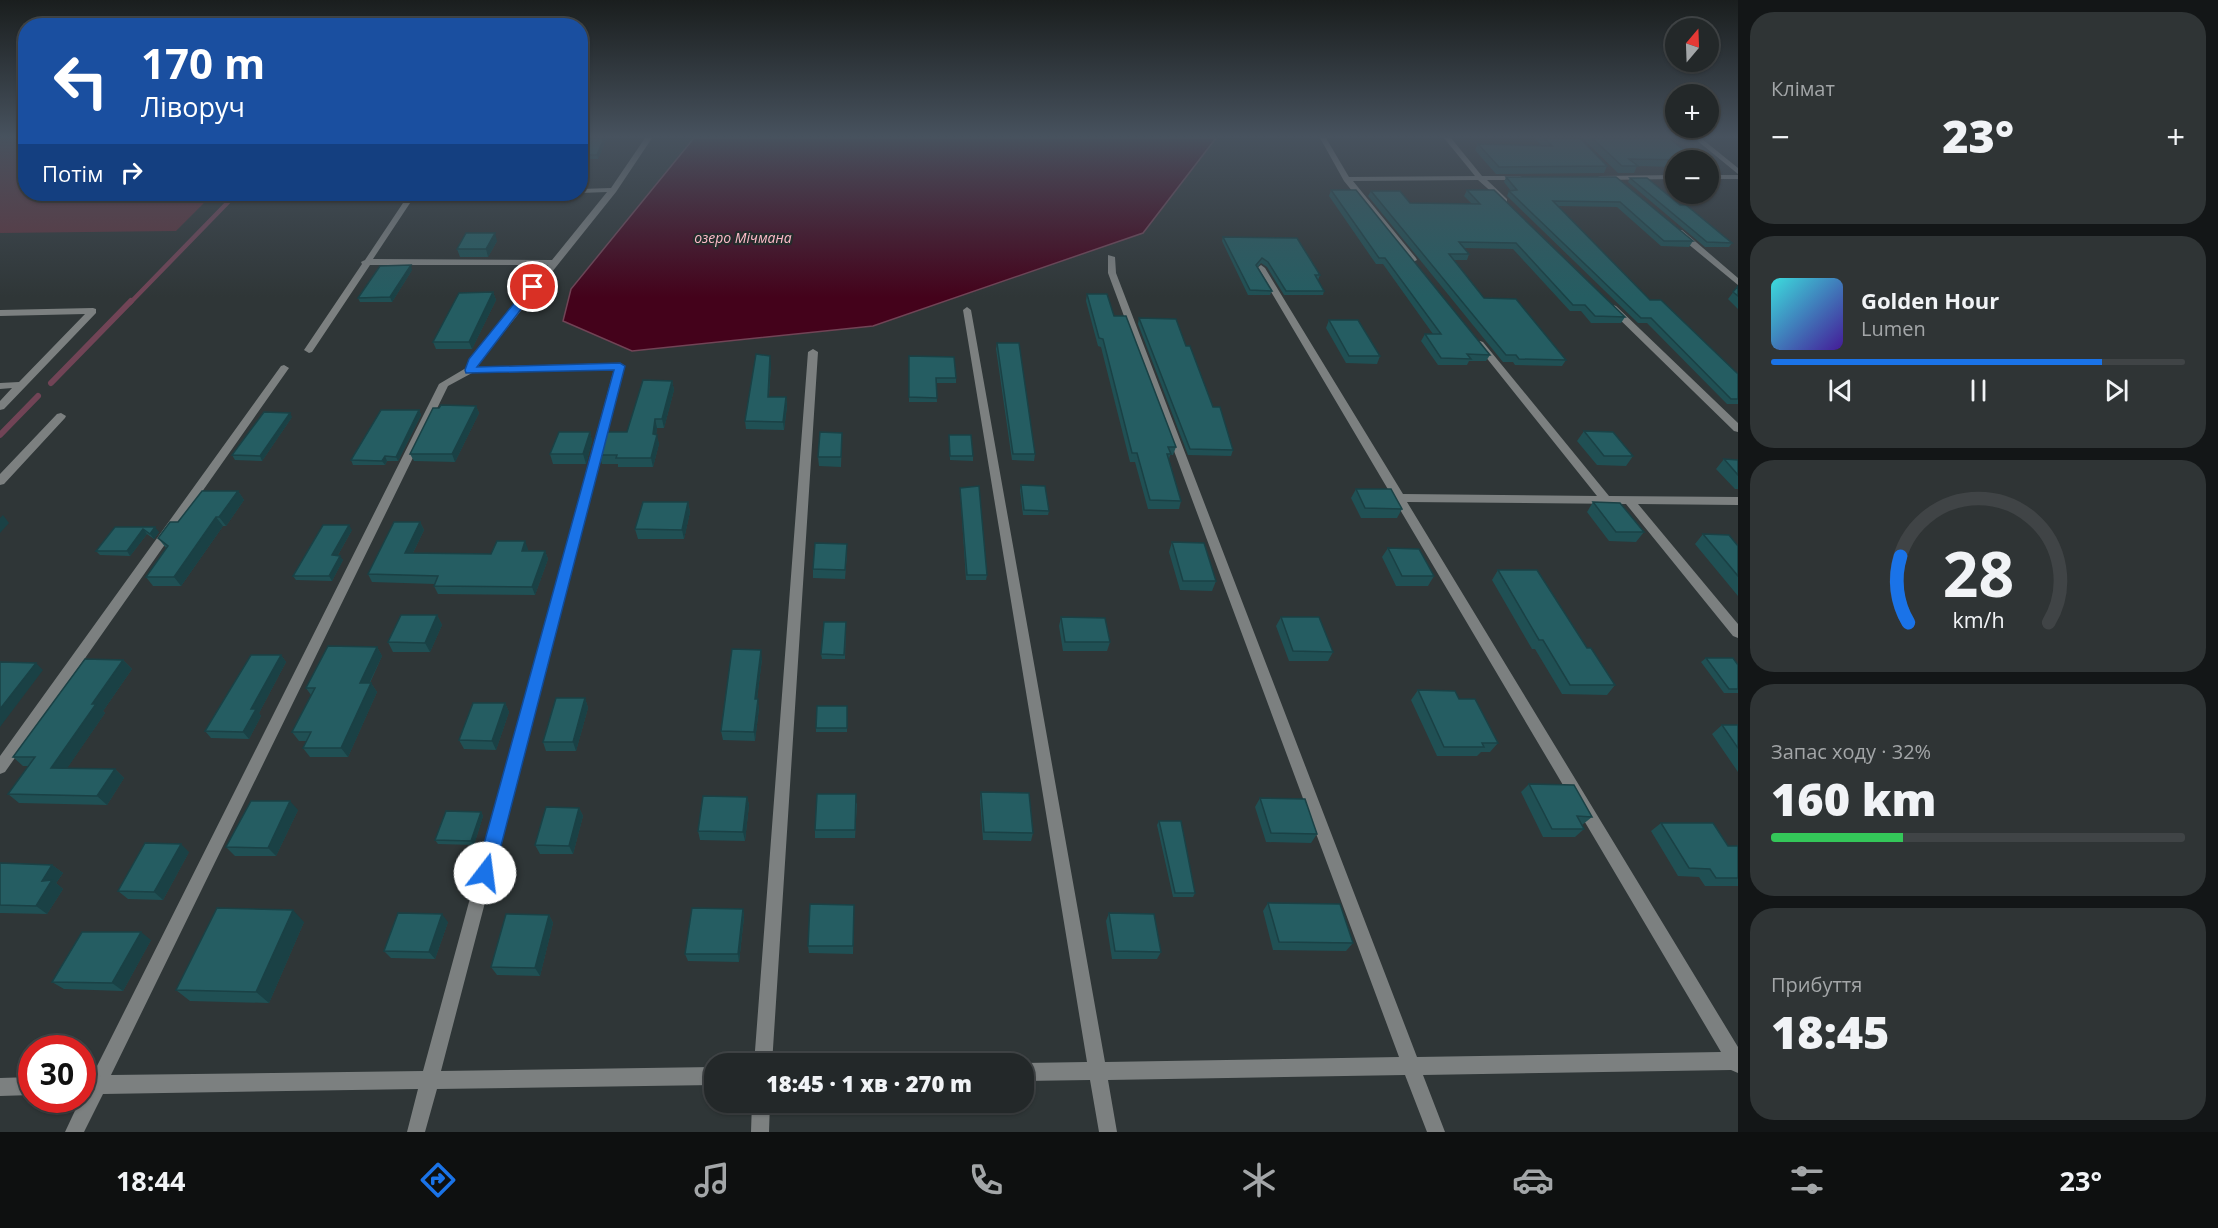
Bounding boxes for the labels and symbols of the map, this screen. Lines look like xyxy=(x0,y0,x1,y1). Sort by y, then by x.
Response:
north arrow xyxy=(1665,18,1719,72)
water label: озеро Мічмана xyxy=(694,228,792,247)
pin xyxy=(507,261,558,312)
position arrow xyxy=(453,841,517,905)
speed limit sign: 30 xyxy=(18,1035,96,1113)

